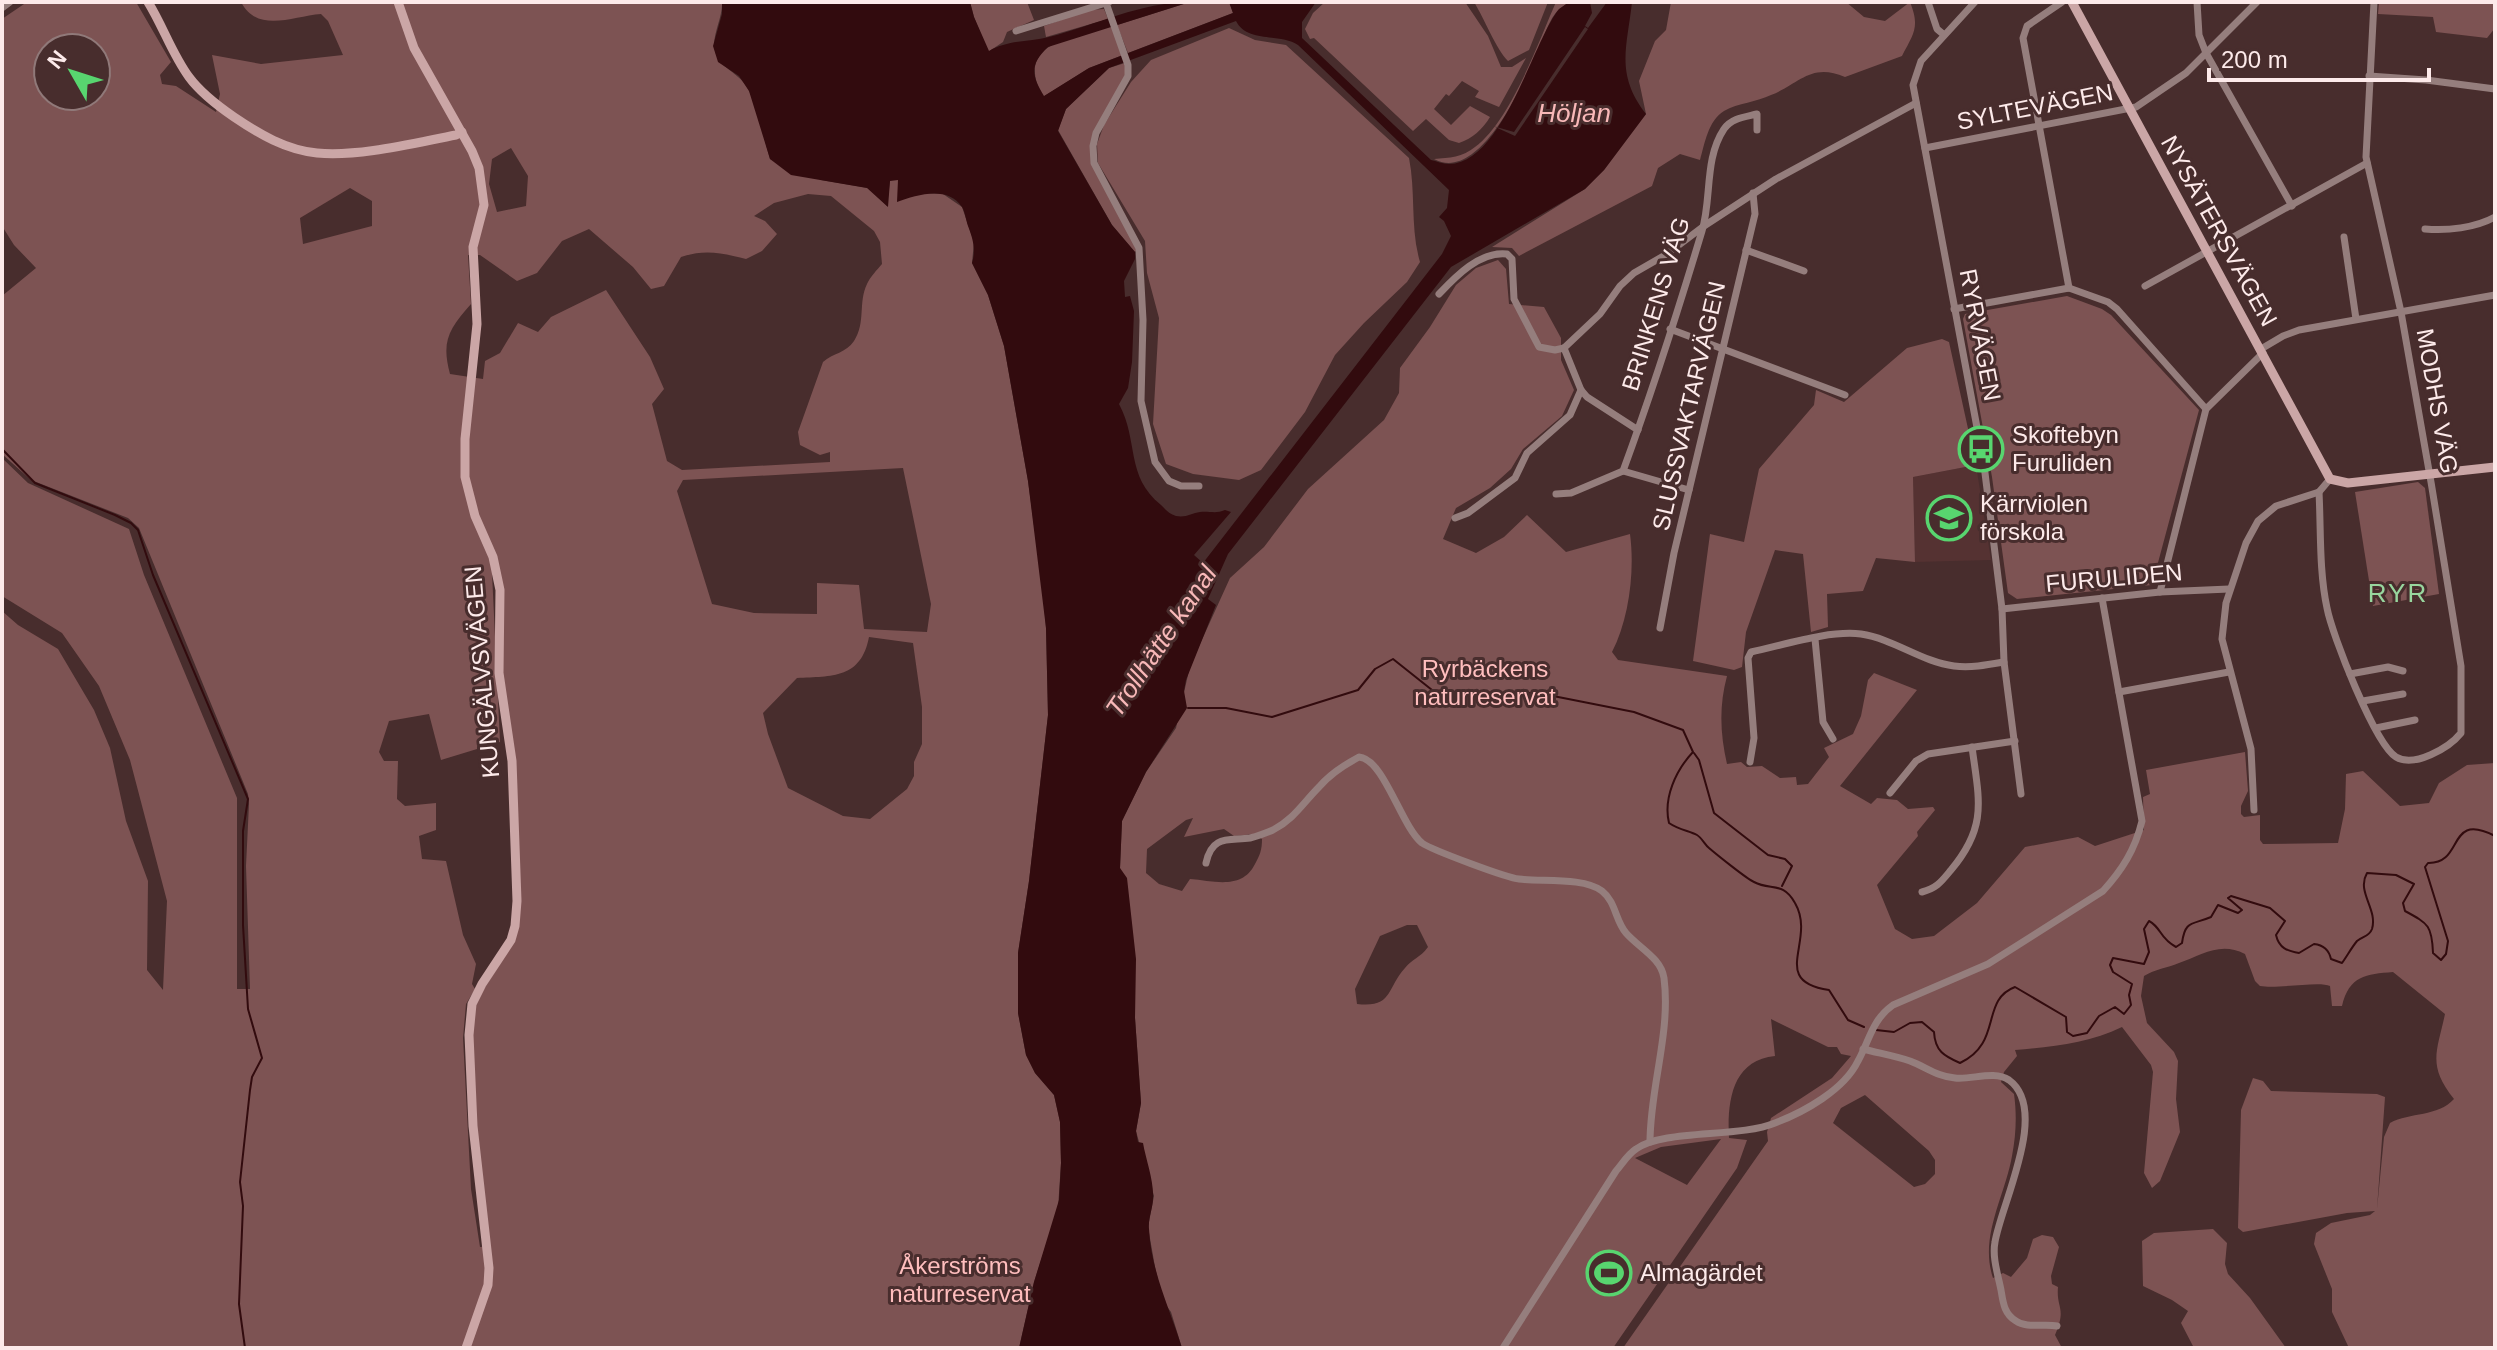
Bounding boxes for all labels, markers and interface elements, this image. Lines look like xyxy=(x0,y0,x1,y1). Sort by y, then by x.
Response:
north arrow xyxy=(32,32,112,112)
scale bar xyxy=(2209,32,2429,82)
text: N xyxy=(42,46,72,74)
text: 200 m xyxy=(2221,46,2288,73)
street label: SYLTEVÄGEN xyxy=(1955,78,2115,135)
water label: Höljan xyxy=(1537,98,1611,128)
street label: NYSÄTERSVÄGEN xyxy=(2156,131,2283,331)
street label: BRINKENS VÄG xyxy=(1616,214,1695,394)
street label: RYRVÄGEN xyxy=(1954,267,2007,403)
street label: SLUSSVAKTARVÄGEN xyxy=(1647,279,1730,533)
street label: MODHS VÄG xyxy=(2411,326,2464,475)
place label: Skoftebyn Furuliden xyxy=(2012,421,2119,476)
bus stop icon: Skoftebyn Furuliden xyxy=(1957,425,2005,473)
place label: Kärrviolen förskola xyxy=(1980,490,2088,545)
school or university icon: Kärrviolen förskola xyxy=(1925,494,1973,542)
street label: FURULIDEN xyxy=(2044,558,2184,597)
water label: Trollhätte kanal xyxy=(1099,559,1223,722)
street label: KUNGÄLVSVÄGEN xyxy=(459,565,504,779)
district label: RYR xyxy=(2368,578,2428,608)
park label: Ryrbäckens naturreservat xyxy=(1414,655,1556,710)
sports icon: Almagärdet xyxy=(1585,1249,1633,1297)
park label: Åkerströms naturreservat xyxy=(889,1252,1031,1307)
place label: Almagärdet xyxy=(1640,1259,1763,1286)

